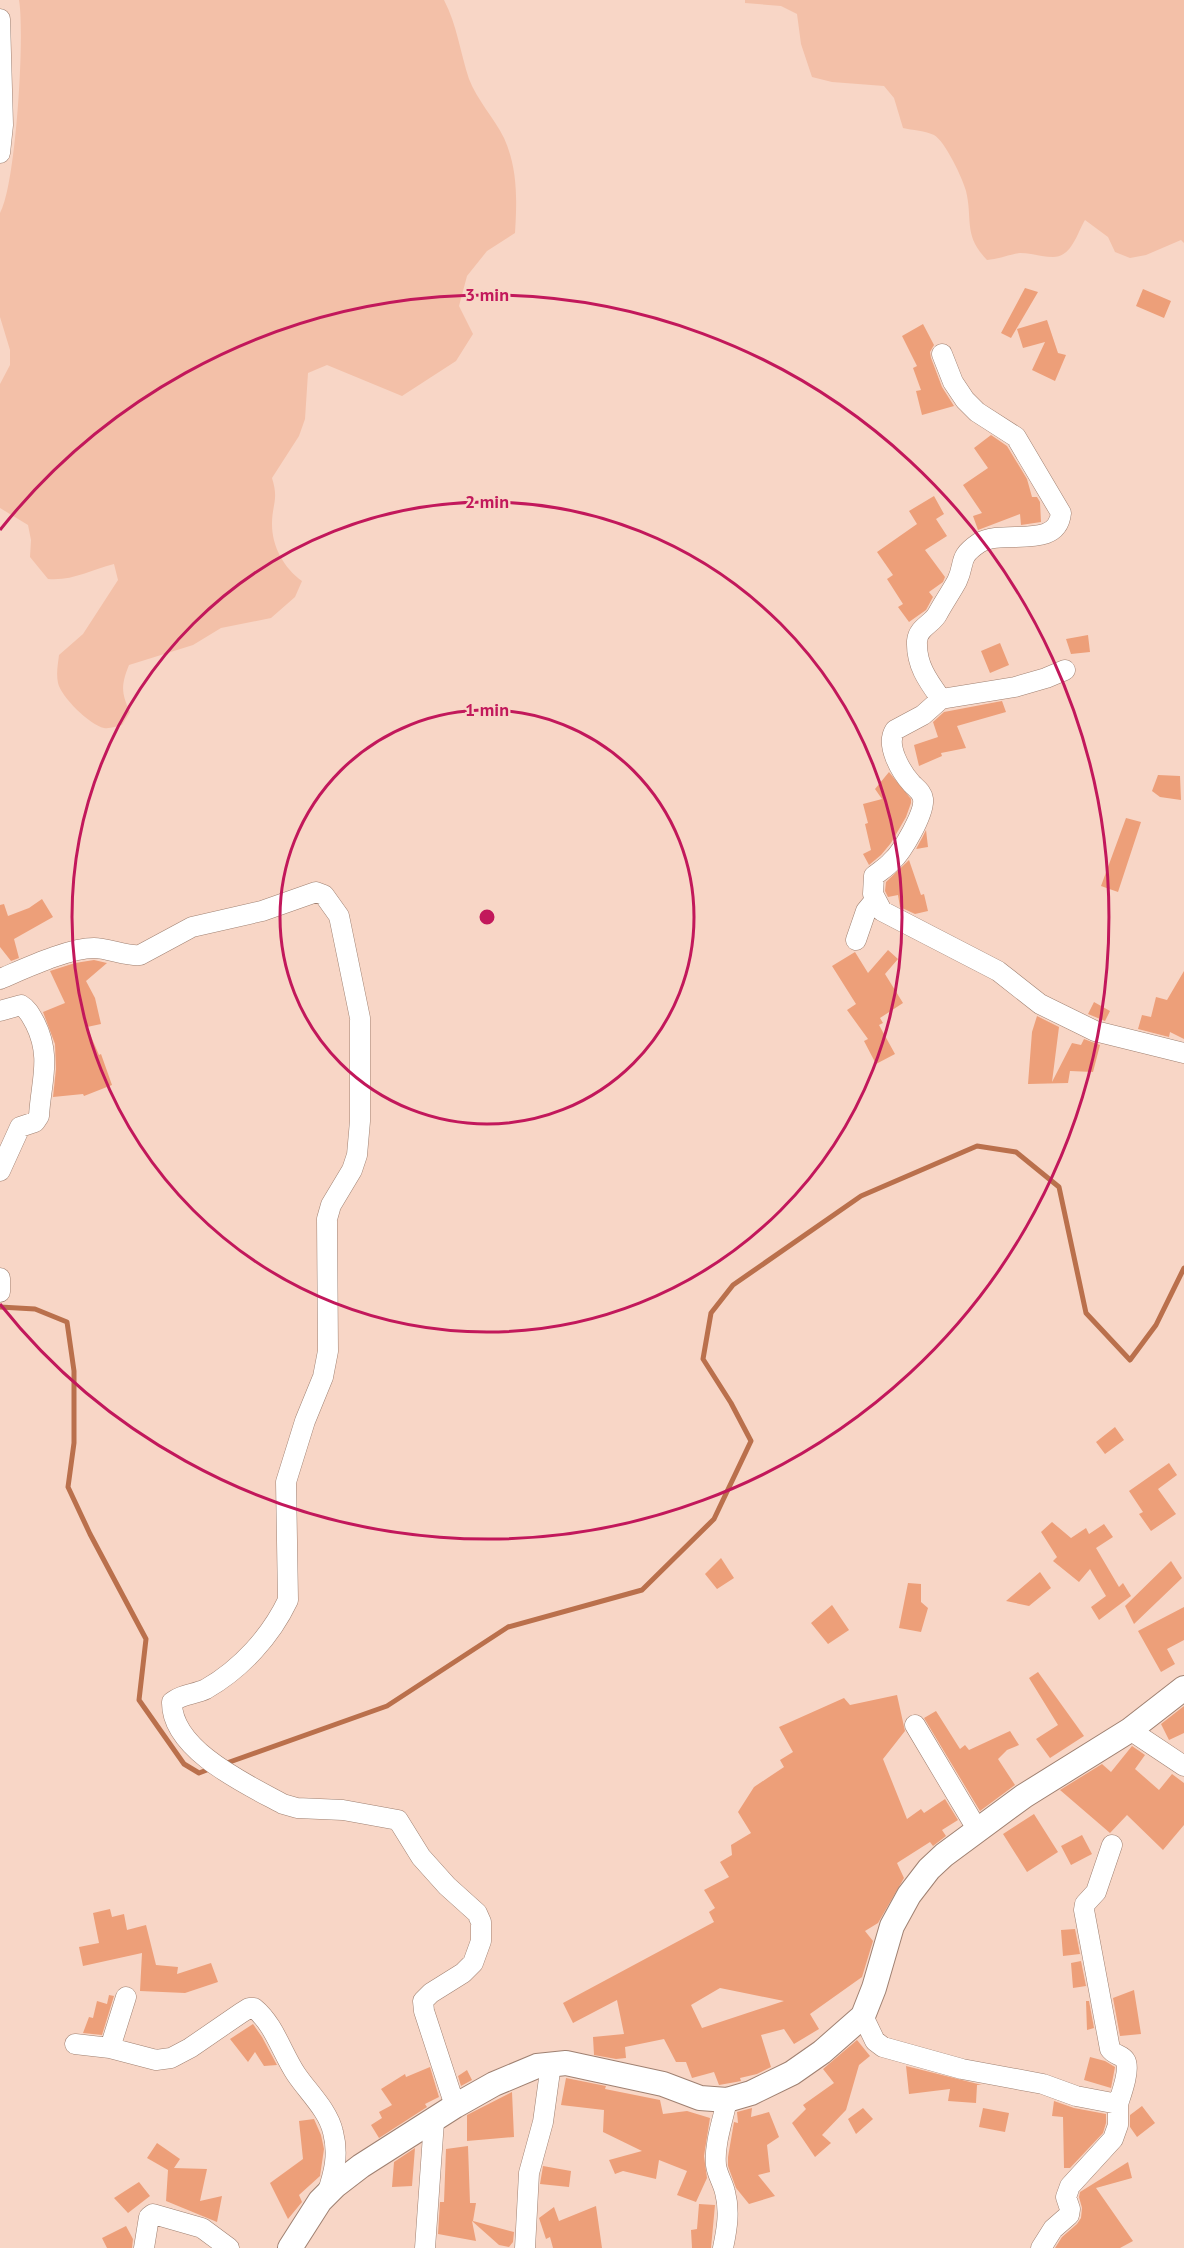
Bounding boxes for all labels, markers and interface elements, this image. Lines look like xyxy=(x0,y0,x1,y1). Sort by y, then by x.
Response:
text: 3 min xyxy=(465,283,509,306)
text: 2 min xyxy=(465,490,509,513)
text: 1 min xyxy=(465,698,509,721)
centre of rings xyxy=(477,907,497,927)

